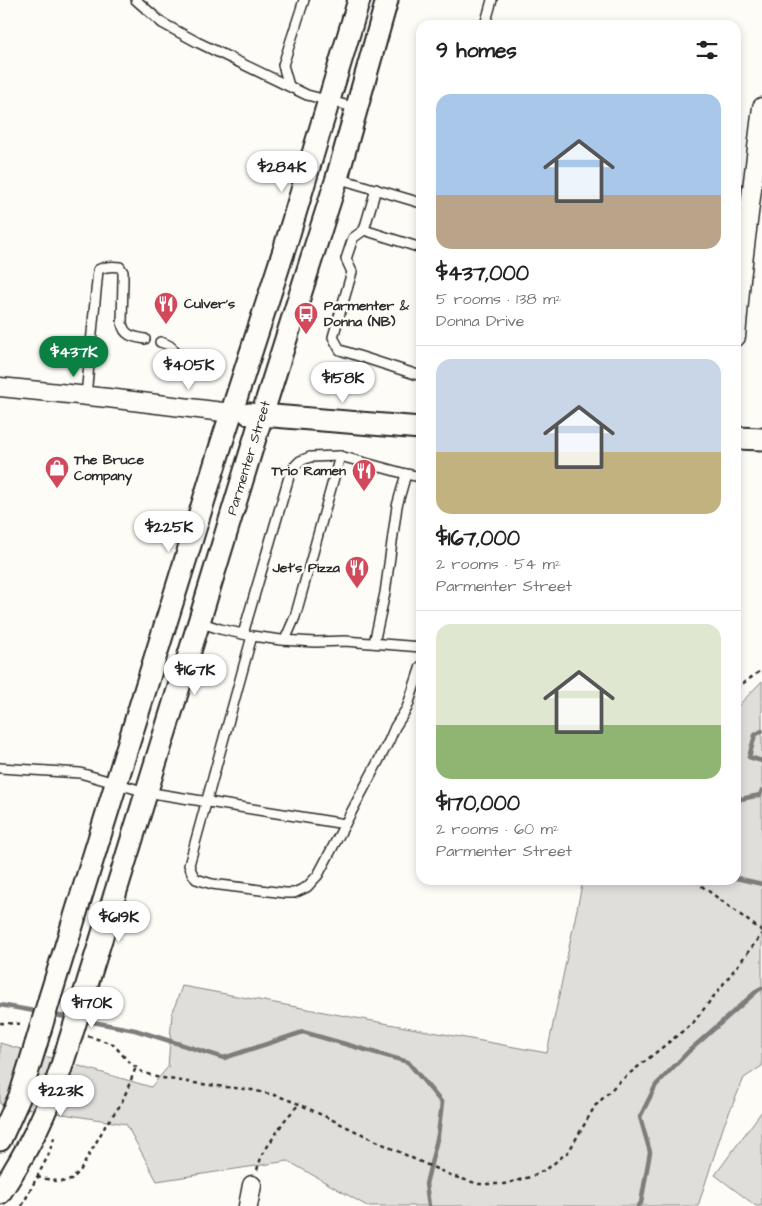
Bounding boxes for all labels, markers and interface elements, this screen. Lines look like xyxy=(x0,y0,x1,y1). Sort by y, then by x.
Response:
text: 9 homes xyxy=(436,36,517,65)
icon: filters xyxy=(693,36,721,64)
icon: home xyxy=(534,126,624,216)
pin: $284K xyxy=(247,150,317,193)
text: $284K xyxy=(257,156,307,178)
text: $437,000 xyxy=(436,259,529,288)
text: 5 rooms · 138 m² xyxy=(436,288,562,310)
restaurant icon: Culver's xyxy=(153,291,179,325)
place label: Culver's xyxy=(184,294,235,314)
place label: Parmenter & Donna (NB) xyxy=(324,296,410,332)
bus stop icon: Parmenter & Donna (NB) xyxy=(293,301,319,335)
text: Donna Drive xyxy=(436,310,525,332)
pin: $437K xyxy=(39,336,109,378)
text: $437K xyxy=(50,341,98,363)
pin: $405K xyxy=(154,348,224,391)
text: $405K xyxy=(164,354,214,376)
pin: $158K xyxy=(308,362,378,404)
text: $158K xyxy=(322,367,364,389)
icon: home xyxy=(534,392,624,482)
street label: Parmenter Street xyxy=(222,398,276,518)
place label: The Bruce Company xyxy=(73,450,144,486)
shop icon: The Bruce Company xyxy=(44,455,70,489)
restaurant icon: Trio Ramen xyxy=(351,458,377,492)
place label: Trio Ramen xyxy=(270,461,346,481)
pin: $225K xyxy=(134,510,204,553)
text: $225K xyxy=(145,516,193,538)
text: $167,000 xyxy=(436,524,520,553)
text: 2 rooms · 54 m² xyxy=(436,553,561,575)
restaurant icon: Jet's Pizza xyxy=(344,555,370,589)
place label: Jet's Pizza xyxy=(271,558,341,578)
text: Parmenter Street xyxy=(436,575,572,597)
pin: $167K xyxy=(160,654,230,696)
icon: home xyxy=(534,657,624,747)
text: $167K xyxy=(175,659,215,681)
text: $170,000 xyxy=(436,789,520,818)
text: 2 rooms · 60 m² xyxy=(436,818,559,840)
text: Parmenter Street xyxy=(436,840,572,862)
pin: $619K xyxy=(84,900,154,943)
text: $619K xyxy=(99,906,139,928)
pin: $170K xyxy=(57,986,127,1029)
text: $170K xyxy=(72,992,112,1014)
pin: $223K xyxy=(26,1074,96,1117)
text: $223K xyxy=(38,1080,84,1102)

